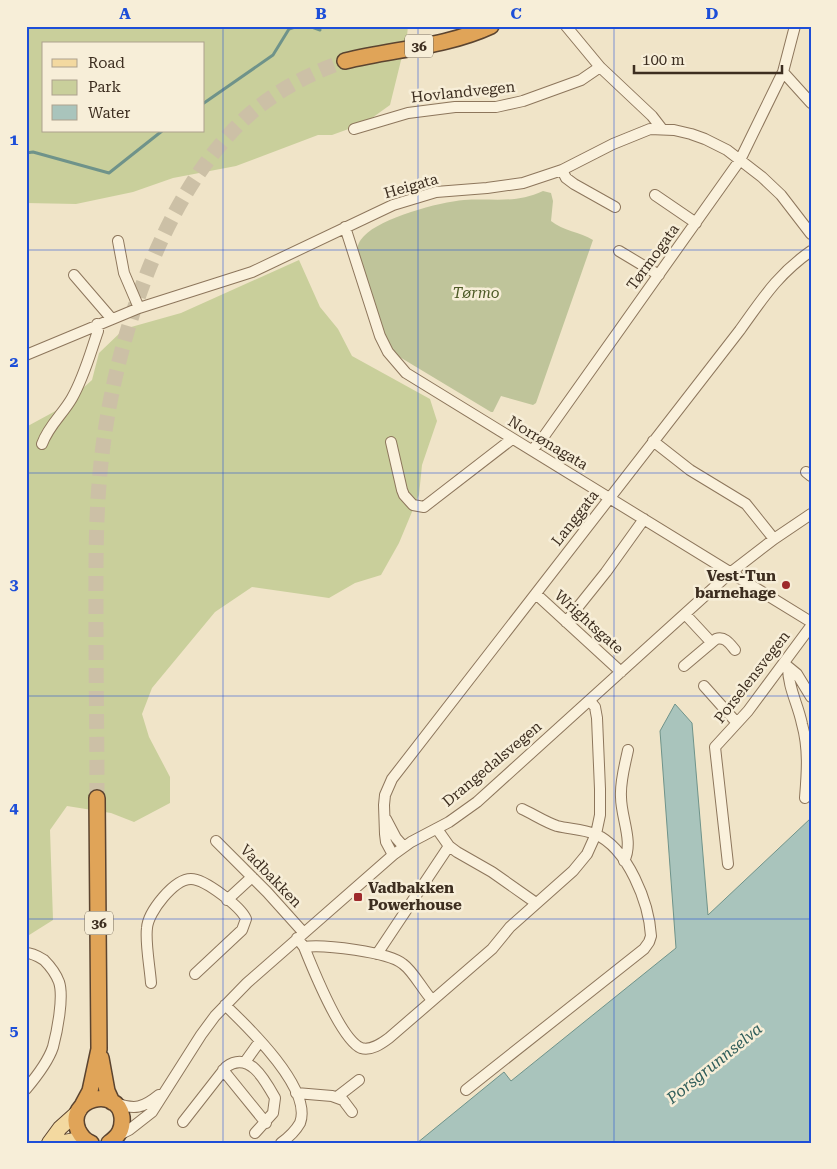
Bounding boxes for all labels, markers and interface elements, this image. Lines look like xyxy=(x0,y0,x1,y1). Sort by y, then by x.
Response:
text: A xyxy=(119,4,131,23)
text: B xyxy=(315,4,327,23)
text: C xyxy=(510,4,522,23)
text: D xyxy=(706,4,719,23)
road number: 36 xyxy=(405,34,433,58)
legend xyxy=(42,42,205,132)
scale bar xyxy=(634,42,782,74)
text: 100 m xyxy=(642,51,685,69)
text: Road xyxy=(88,54,125,72)
text: Park xyxy=(88,78,122,96)
street label: Hovlandvegen xyxy=(410,78,516,106)
text: Water xyxy=(88,104,130,122)
text: 1 xyxy=(10,130,19,149)
street label: Heigata xyxy=(382,170,440,202)
street label: Tørmogata xyxy=(623,220,683,294)
park label: Tørmo xyxy=(452,284,500,302)
text: 2 xyxy=(10,352,19,371)
street label: Norrønagata xyxy=(505,412,591,474)
street label: Langgata xyxy=(548,487,602,549)
place label: Vest-Tun barnehage xyxy=(695,567,776,602)
text: 3 xyxy=(10,575,19,594)
marker: Vest-Tun barnehage xyxy=(780,579,792,591)
street label: Wrightsgate xyxy=(551,586,627,658)
street label: Porselensvegen xyxy=(710,627,794,727)
street label: Drangedalsvegen xyxy=(439,717,545,811)
text: 4 xyxy=(10,798,19,817)
street label: Vadbakken xyxy=(236,841,306,912)
place label: Vadbakken Powerhouse xyxy=(368,879,462,914)
marker: Vadbakken Powerhouse xyxy=(352,891,364,903)
road number: 36 xyxy=(85,911,113,934)
water label: Porsgrunnselva xyxy=(662,1019,766,1108)
text: 5 xyxy=(10,1021,19,1040)

